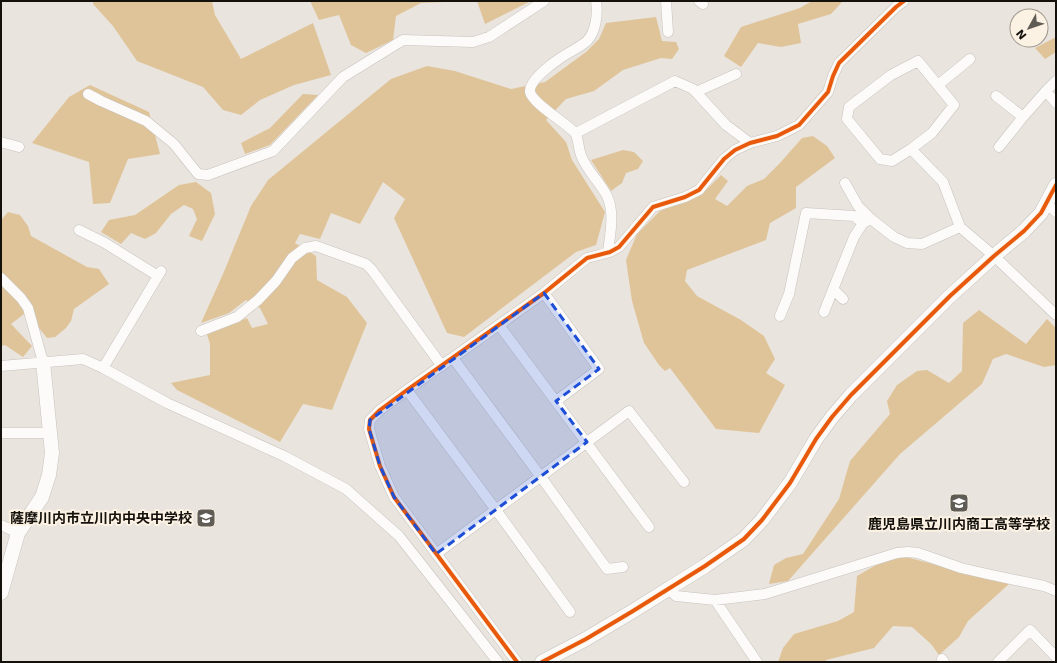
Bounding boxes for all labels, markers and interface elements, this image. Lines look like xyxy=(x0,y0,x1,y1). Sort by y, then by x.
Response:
north arrow xyxy=(1009,8,1049,48)
text: N xyxy=(1014,26,1030,42)
school or university icon: 鹿児島県立川内商工高等学校 xyxy=(948,492,970,514)
school or university icon: 薩摩川内市立川内中央中学校 xyxy=(195,507,217,529)
place label: 薩摩川内市立川内中央中学校 xyxy=(10,510,192,526)
place label: 鹿児島県立川内商工高等学校 xyxy=(868,516,1050,532)

